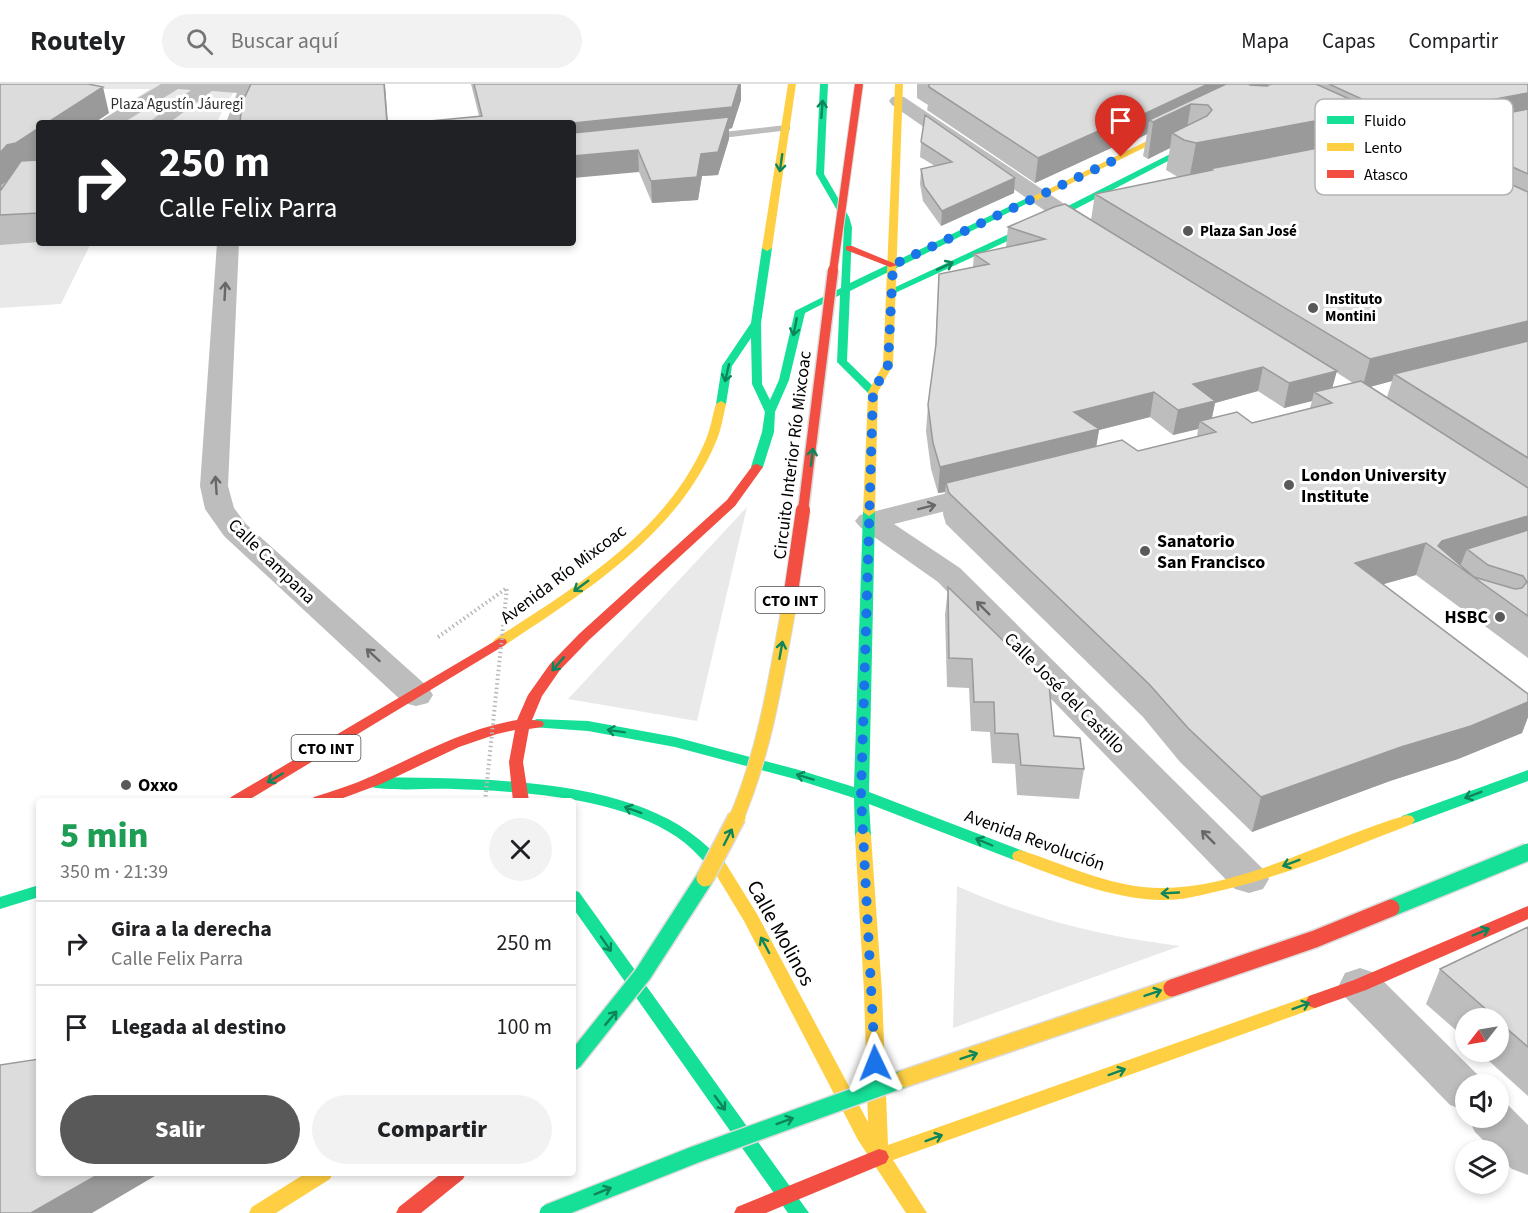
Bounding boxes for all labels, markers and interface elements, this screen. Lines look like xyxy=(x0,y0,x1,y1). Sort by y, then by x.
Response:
search box xyxy=(162,14,582,68)
text: Routely xyxy=(30,21,126,61)
icon: search xyxy=(183,25,216,58)
text: Buscar aquí xyxy=(231,25,338,57)
text: Mapa xyxy=(1241,26,1289,56)
text: Capas xyxy=(1322,26,1375,56)
text: Compartir xyxy=(1408,26,1498,56)
park label: Plaza Agustín Jáuregi xyxy=(111,94,243,115)
pin xyxy=(1095,95,1146,157)
legend xyxy=(1315,99,1513,195)
one-way arrow xyxy=(817,100,828,120)
icon: arrive xyxy=(1104,104,1137,137)
text: Fluido xyxy=(1364,110,1406,132)
text: 250 m xyxy=(159,133,270,193)
text: Lento xyxy=(1364,137,1402,159)
icon: right xyxy=(60,144,138,222)
one-way arrow xyxy=(776,152,787,172)
text: Atasco xyxy=(1364,164,1408,186)
text: Calle Felix Parra xyxy=(159,189,337,228)
place label: Plaza San José xyxy=(1200,221,1297,242)
marker: Plaza San José xyxy=(1181,224,1195,238)
one-way arrow xyxy=(935,260,953,272)
one-way arrow xyxy=(220,281,231,301)
place label: Instituto Montini xyxy=(1325,289,1382,327)
marker: Instituto Montini xyxy=(1306,301,1320,315)
one-way arrow xyxy=(789,317,800,336)
street label: Circuito Interior Río Mixcoac xyxy=(767,349,818,561)
one-way arrow xyxy=(721,363,732,382)
one-way arrow xyxy=(807,448,818,468)
place label: London University Institute xyxy=(1301,463,1447,509)
one-way arrow xyxy=(210,476,221,495)
marker: London University Institute xyxy=(1282,478,1296,492)
one-way arrow xyxy=(917,501,936,513)
street label: Calle Campana xyxy=(222,513,321,610)
street label: Avenida Río Mixcoac xyxy=(495,519,631,630)
place label: Sanatorio San Francisco xyxy=(1157,529,1265,575)
marker: Sanatorio San Francisco xyxy=(1138,544,1152,558)
one-way arrow xyxy=(573,579,589,592)
road number: CTO INT xyxy=(756,587,824,613)
one-way arrow xyxy=(975,601,990,616)
place label: HSBC xyxy=(1444,605,1489,630)
marker: HSBC xyxy=(1493,610,1507,624)
street label: Calle José del Castillo xyxy=(998,627,1131,760)
one-way arrow xyxy=(776,641,787,660)
one-way arrow xyxy=(366,649,381,663)
one-way arrow xyxy=(551,657,565,672)
one-way arrow xyxy=(607,725,626,736)
road number: CTO INT xyxy=(292,735,360,761)
one-way arrow xyxy=(796,771,815,782)
one-way arrow xyxy=(267,772,284,784)
place label: Oxxo xyxy=(138,773,178,798)
marker: Oxxo xyxy=(119,778,133,792)
one-way arrow xyxy=(1464,790,1483,801)
street label: Avenida Revolución xyxy=(961,803,1108,877)
one-way arrow xyxy=(624,804,643,815)
text: 5 min xyxy=(60,810,148,861)
button: close xyxy=(489,818,552,881)
one-way arrow xyxy=(722,829,734,846)
one-way arrow xyxy=(1200,830,1215,845)
one-way arrow xyxy=(975,836,994,847)
text: 350 m · 21:39 xyxy=(60,858,168,886)
one-way arrow xyxy=(1282,859,1300,870)
street label: Calle Molinos xyxy=(740,875,823,991)
one-way arrow xyxy=(1161,888,1181,899)
text: Gira a la derecha xyxy=(111,913,272,945)
one-way arrow xyxy=(1472,926,1490,938)
icon: right xyxy=(60,927,93,960)
text: 250 m xyxy=(497,927,552,959)
one-way arrow xyxy=(600,935,612,952)
one-way arrow xyxy=(759,937,771,954)
text: Calle Felix Parra xyxy=(111,945,243,973)
one-way arrow xyxy=(1143,987,1162,998)
one-way arrow xyxy=(1291,1000,1310,1011)
north arrow xyxy=(1455,1008,1509,1062)
map controls xyxy=(1455,1008,1509,1194)
icon: arrive xyxy=(60,1011,93,1044)
text: Llegada al destino xyxy=(111,1011,286,1043)
text: 100 m xyxy=(497,1011,552,1043)
one-way arrow xyxy=(604,1011,618,1026)
position arrow xyxy=(843,1031,907,1095)
one-way arrow xyxy=(959,1050,978,1061)
one-way arrow xyxy=(1107,1065,1126,1076)
button: sound xyxy=(1455,1074,1509,1128)
one-way arrow xyxy=(714,1094,726,1110)
button: Salir xyxy=(60,1095,300,1164)
button: Compartir xyxy=(312,1095,552,1164)
one-way arrow xyxy=(775,1115,793,1126)
one-way arrow xyxy=(924,1131,943,1142)
button: layers xyxy=(1455,1140,1509,1194)
one-way arrow xyxy=(593,1185,611,1196)

